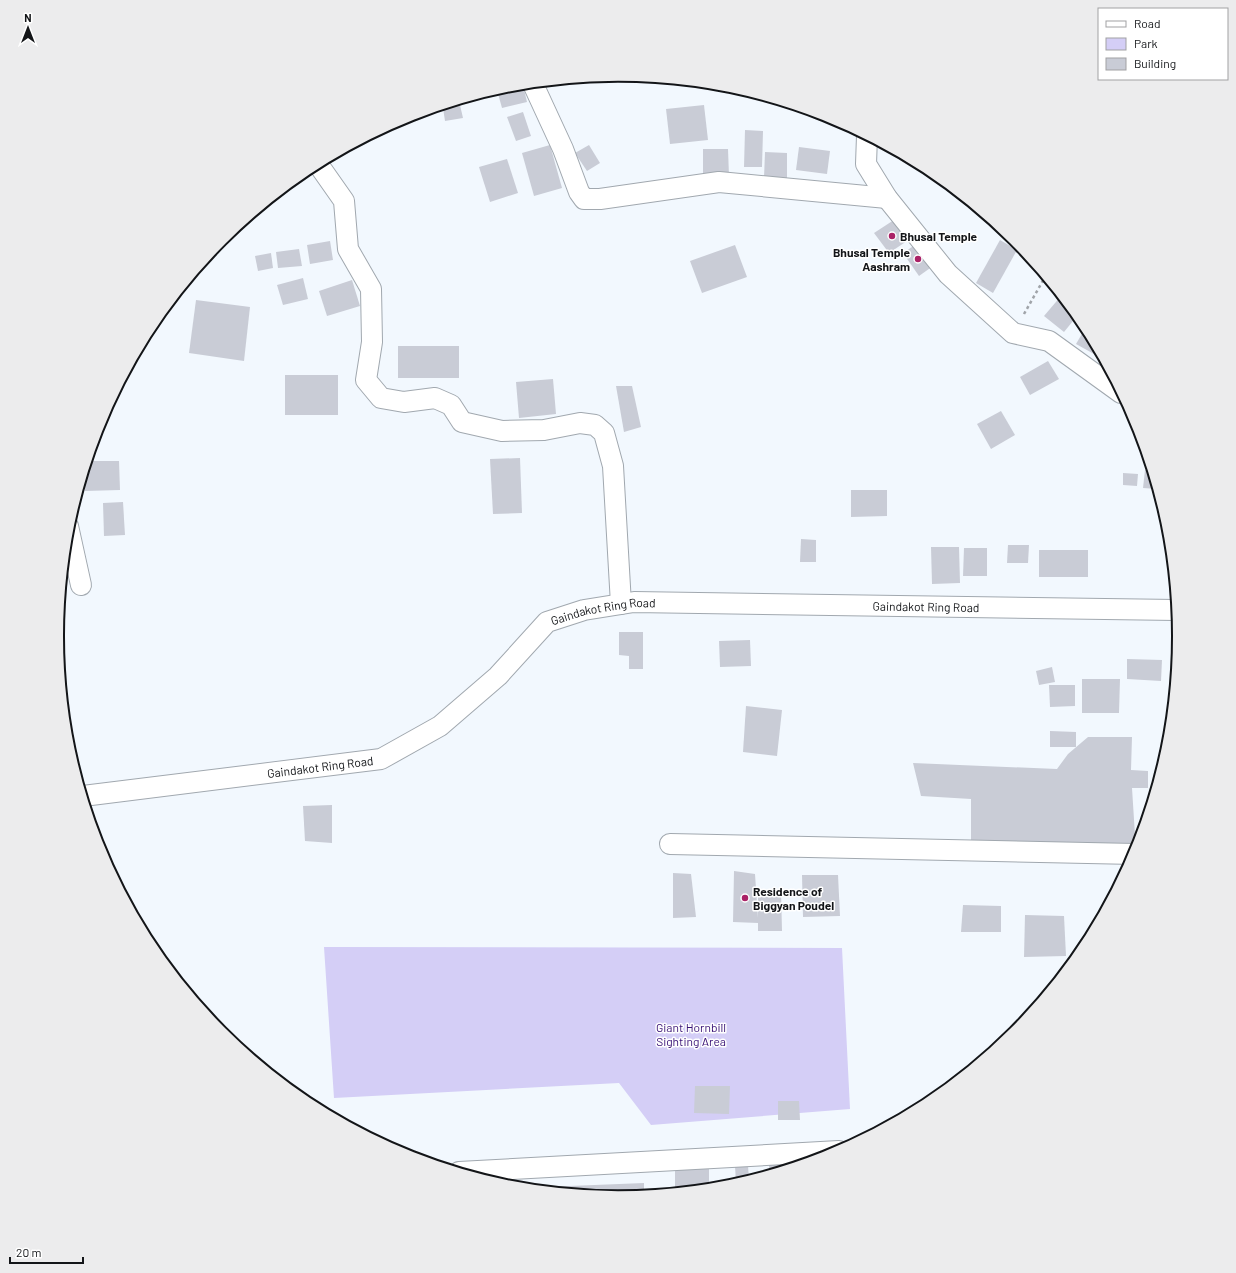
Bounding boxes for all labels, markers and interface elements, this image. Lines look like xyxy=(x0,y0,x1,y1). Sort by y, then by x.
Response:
north arrow xyxy=(8,8,48,48)
legend xyxy=(1098,8,1228,80)
text: N xyxy=(24,11,32,24)
text: Road xyxy=(1134,16,1161,30)
text: Park xyxy=(1134,36,1158,50)
text: Building xyxy=(1134,56,1176,70)
place label: Bhusal Temple xyxy=(900,229,978,243)
marker: Bhusal Temple xyxy=(887,231,897,241)
place label: Bhusal Temple Aashram xyxy=(833,245,910,273)
marker: Bhusal Temple Aashram xyxy=(913,254,923,264)
street label: Gaindakot Ring Road xyxy=(549,595,656,627)
street label: Gaindakot Ring Road xyxy=(872,599,980,614)
street label: Gaindakot Ring Road xyxy=(266,753,374,780)
place label: Residence of Biggyan Poudel xyxy=(753,884,834,912)
marker: Residence of Biggyan Poudel xyxy=(740,893,750,903)
park label: Giant Hornbill Sighting Area xyxy=(656,1020,726,1048)
scale bar xyxy=(10,1239,83,1265)
text: 20 m xyxy=(16,1245,42,1259)

